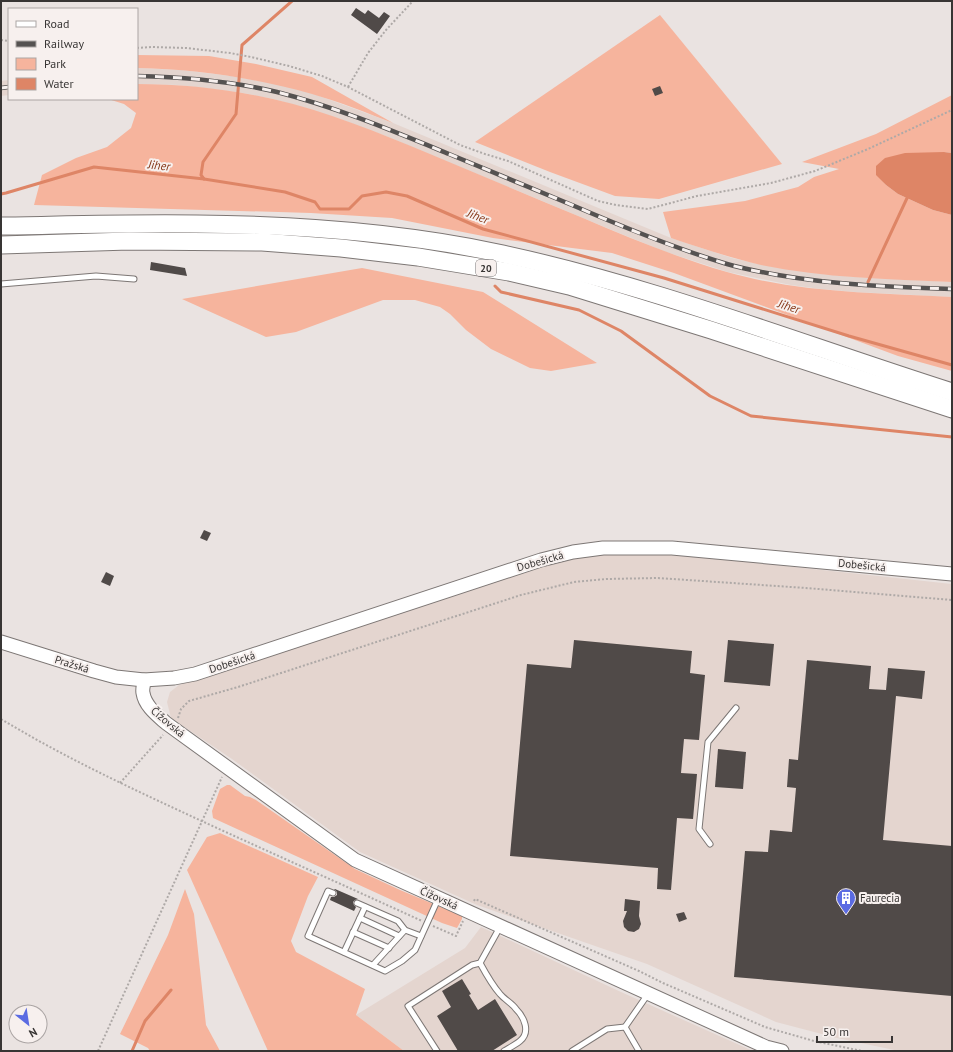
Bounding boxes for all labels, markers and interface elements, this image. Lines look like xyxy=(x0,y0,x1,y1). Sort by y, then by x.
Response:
legend xyxy=(8,8,138,100)
text: Road xyxy=(44,16,69,31)
text: Railway xyxy=(44,36,84,51)
text: Park xyxy=(44,56,66,71)
text: Water xyxy=(44,76,74,91)
water label: Jiher xyxy=(146,156,172,174)
water label: Jiher xyxy=(464,205,492,227)
road number: 20 xyxy=(476,260,496,276)
water label: Jiher xyxy=(775,295,803,317)
street label: Dobešická xyxy=(515,548,565,574)
street label: Dobešická xyxy=(837,556,887,574)
street label: Dobešická xyxy=(207,648,257,676)
street label: Pražská xyxy=(53,652,91,676)
street label: Čížovská xyxy=(148,704,188,740)
street label: Čížovská xyxy=(418,883,460,913)
building icon: Faurecia xyxy=(835,887,857,915)
place label: Faurecia xyxy=(860,891,900,905)
north arrow xyxy=(8,1004,48,1044)
scale bar xyxy=(817,1018,892,1044)
text: 50 m xyxy=(823,1024,849,1039)
text: N xyxy=(26,1025,40,1041)

